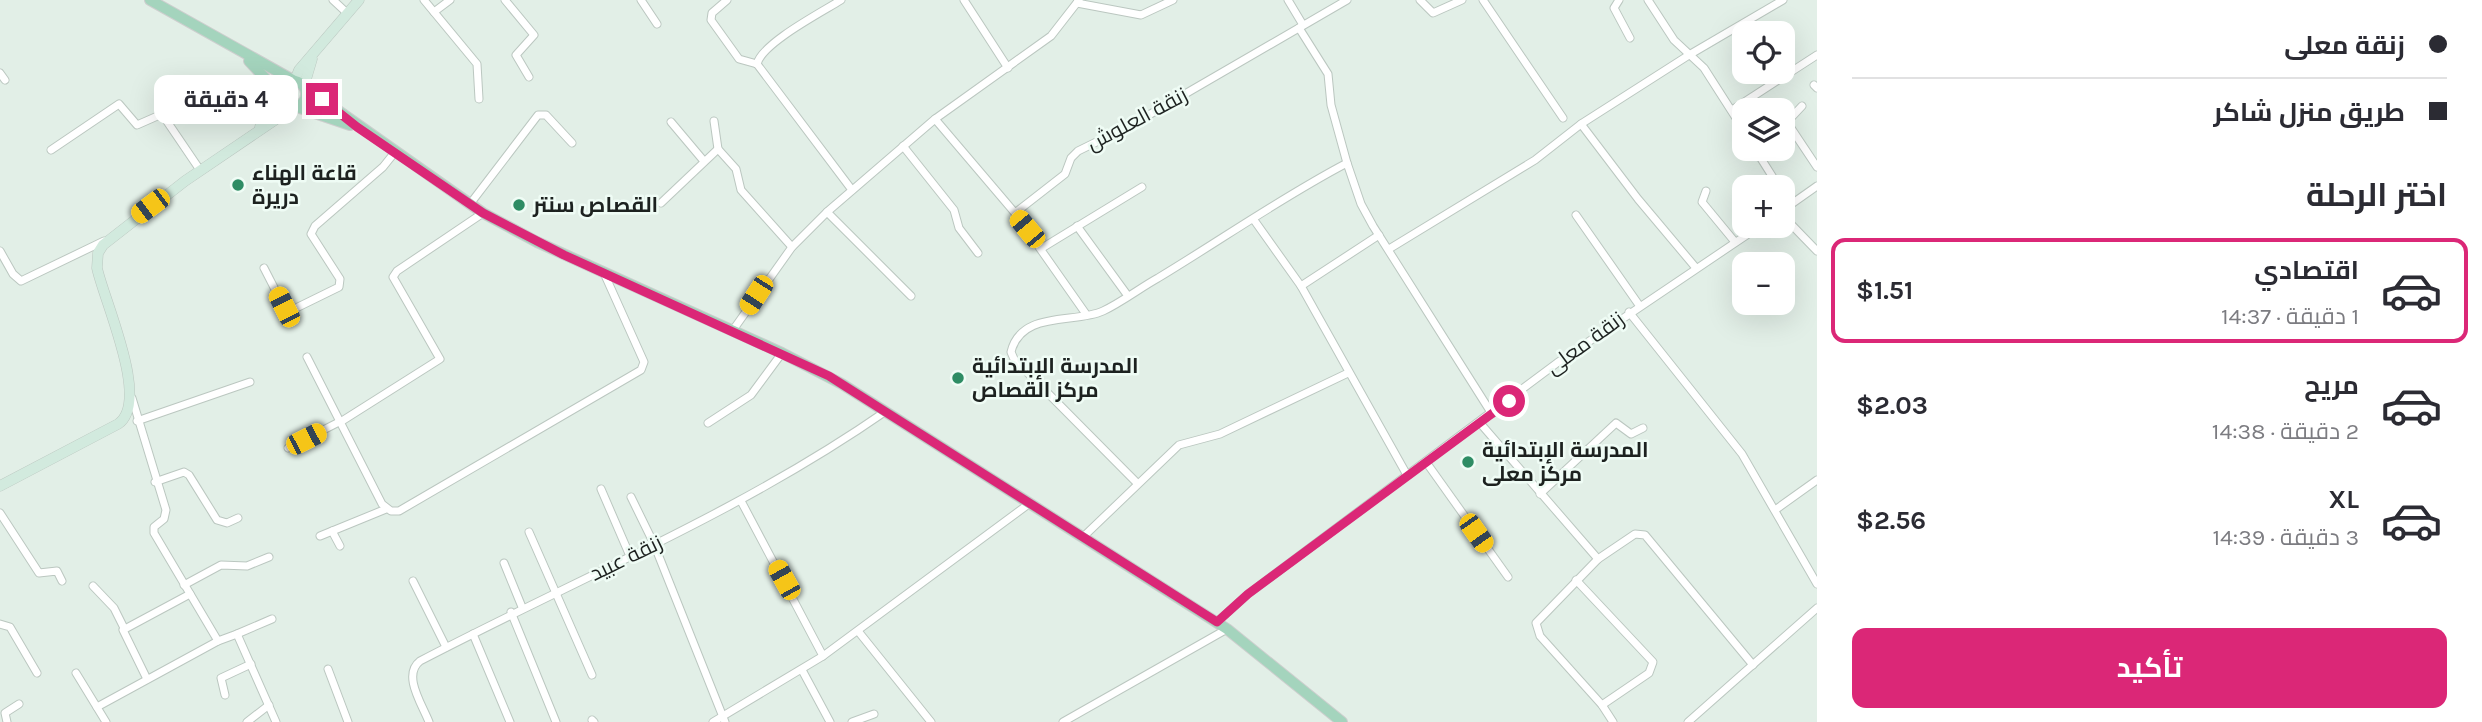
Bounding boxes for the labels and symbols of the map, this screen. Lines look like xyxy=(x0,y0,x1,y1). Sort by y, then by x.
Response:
callout: 4 دقيقة xyxy=(154,74,298,124)
street label: زنقة العلوش xyxy=(1083,82,1192,156)
route end xyxy=(306,83,338,115)
place label: قاعة الهناء دريرة xyxy=(252,161,357,209)
marker: قاعة الهناء دريرة xyxy=(230,177,246,193)
car xyxy=(127,185,174,227)
place label: القصاص سنتر xyxy=(532,193,658,217)
marker: القصاص سنتر xyxy=(511,197,527,213)
car xyxy=(1006,206,1049,252)
car xyxy=(736,272,777,318)
car xyxy=(266,284,303,330)
street label: زنقة معلى xyxy=(1541,307,1629,380)
place label: المدرسة الإبتدائية مركز القصاص xyxy=(972,354,1138,402)
marker: المدرسة الإبتدائية مركز القصاص xyxy=(950,370,966,386)
route start xyxy=(1493,385,1525,417)
car xyxy=(283,420,330,458)
place label: المدرسة الإبتدائية مركز معلى xyxy=(1482,438,1648,486)
marker: المدرسة الإبتدائية مركز معلى xyxy=(1460,454,1476,470)
car xyxy=(1456,510,1497,556)
street label: زنقة عبيد xyxy=(586,530,666,586)
car xyxy=(765,557,804,603)

